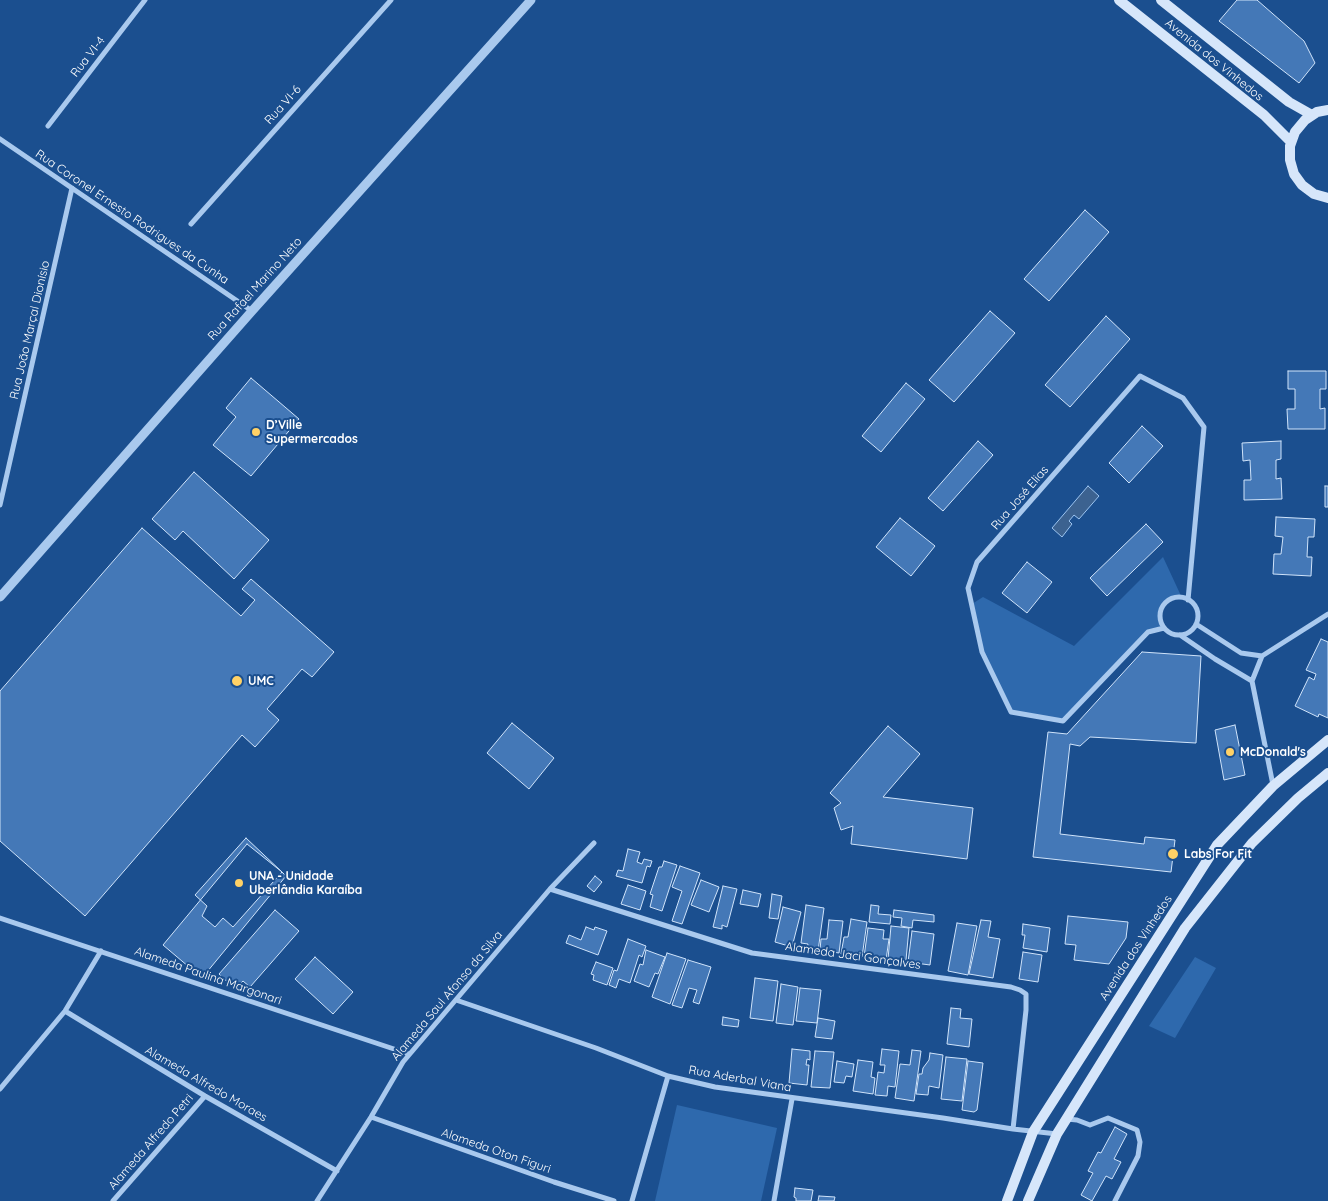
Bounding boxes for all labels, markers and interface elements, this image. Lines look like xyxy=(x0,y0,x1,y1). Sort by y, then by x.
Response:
street label: Avenida dos Vinhedos xyxy=(1162,16,1266,104)
street label: Rua VI-4 xyxy=(68,34,108,80)
street label: Rua VI-6 xyxy=(262,83,304,127)
street label: Rua Coronel Ernesto Rodrigues da Cunha xyxy=(33,147,231,287)
street label: Rua Rafael Marino Neto xyxy=(205,235,305,343)
street label: Rua João Marçal Dionísio xyxy=(7,259,53,401)
place label: D’Ville Supermercados xyxy=(266,418,358,446)
marker: D’Ville Supermercados xyxy=(250,426,262,438)
street label: Rua José Elias xyxy=(988,463,1052,533)
marker: UMC xyxy=(230,674,244,688)
place label: UMC xyxy=(248,674,274,688)
place label: McDonald's xyxy=(1240,745,1306,759)
marker: McDonald's xyxy=(1224,746,1236,758)
marker: Labs For Fit xyxy=(1166,847,1180,861)
place label: Labs For Fit xyxy=(1184,847,1252,861)
place label: UNA - Unidade Uberlândia Karaíba xyxy=(249,869,362,897)
marker: UNA - Unidade Uberlândia Karaíba xyxy=(233,877,245,889)
street label: Avenida dos Vinhedos xyxy=(1097,893,1175,1003)
street label: Alameda Saul Afonso da Silva xyxy=(388,928,506,1064)
street label: Alameda Jaci Gonçalves xyxy=(784,939,922,973)
street label: Alameda Paulina Margonari xyxy=(132,944,284,1008)
street label: Alameda Alfredo Moraes xyxy=(142,1043,270,1125)
street label: Rua Aderbal Viana xyxy=(687,1063,793,1095)
street label: Alameda Alfredo Petri xyxy=(105,1091,197,1193)
street label: Alameda Oton Figuri xyxy=(439,1126,553,1176)

